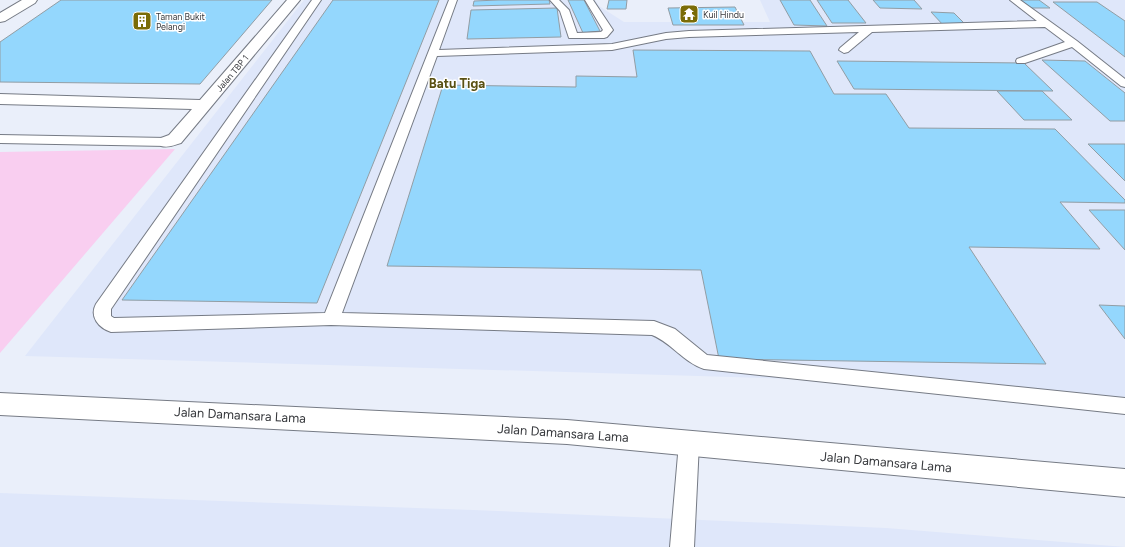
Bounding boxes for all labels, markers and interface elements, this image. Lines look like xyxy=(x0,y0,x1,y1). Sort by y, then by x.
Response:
temple icon: Kuil Hindu xyxy=(678,3,700,25)
place label: Kuil Hindu xyxy=(703,9,744,20)
building icon: Taman Bukit Pelangi xyxy=(131,10,153,32)
place label: Taman Bukit Pelangi xyxy=(156,11,205,32)
street label: Jalan TBP 1 xyxy=(213,52,251,94)
district label: Batu Tiga xyxy=(429,76,485,91)
street label: Jalan Damansara Lama xyxy=(174,404,306,426)
street label: Jalan Damansara Lama xyxy=(497,421,629,445)
street label: Jalan Damansara Lama xyxy=(820,449,952,475)

